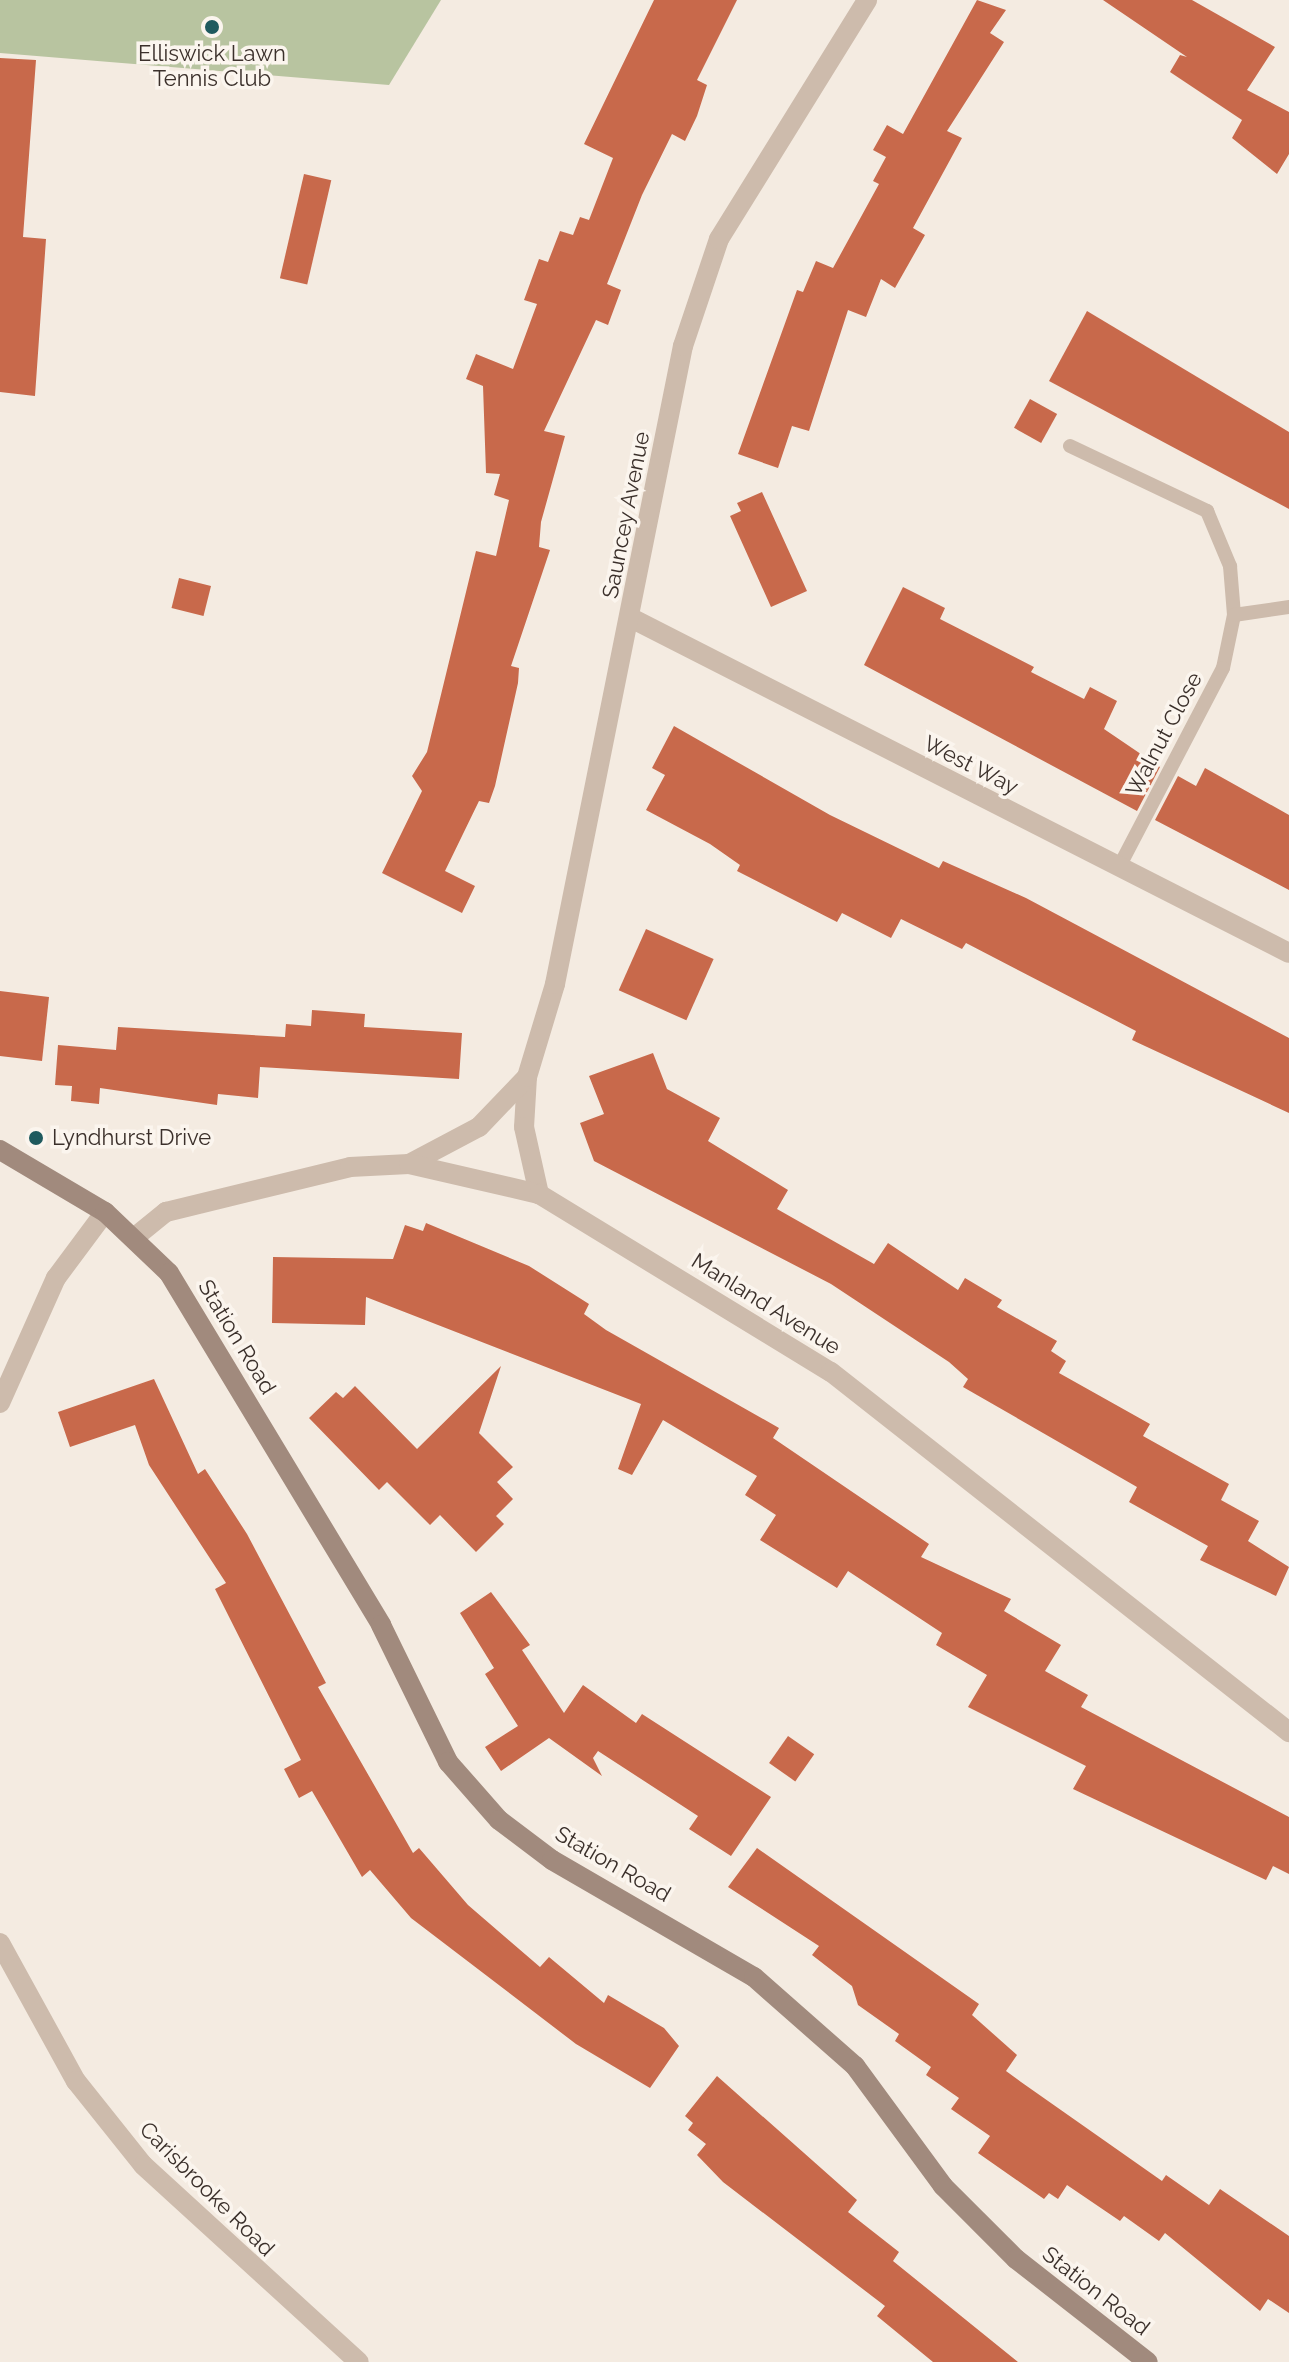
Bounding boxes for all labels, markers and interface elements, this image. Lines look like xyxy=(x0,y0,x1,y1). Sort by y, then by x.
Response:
marker: Elliswick Lawn Tennis Club xyxy=(203,18,221,36)
place label: Elliswick Lawn Tennis Club xyxy=(138,40,286,92)
street label: Sauncey Avenue xyxy=(597,429,655,601)
street label: Walnut Close xyxy=(1120,668,1208,800)
street label: West Way xyxy=(919,730,1023,800)
place label: Lyndhurst Drive xyxy=(52,1125,211,1151)
marker: Lyndhurst Drive xyxy=(27,1129,45,1147)
street label: Manland Avenue xyxy=(686,1247,846,1361)
street label: Station Road xyxy=(192,1275,282,1399)
street label: Station Road xyxy=(551,1820,675,1908)
street label: Carisbrooke Road xyxy=(134,2116,280,2262)
street label: Station Road xyxy=(1037,2241,1155,2341)

